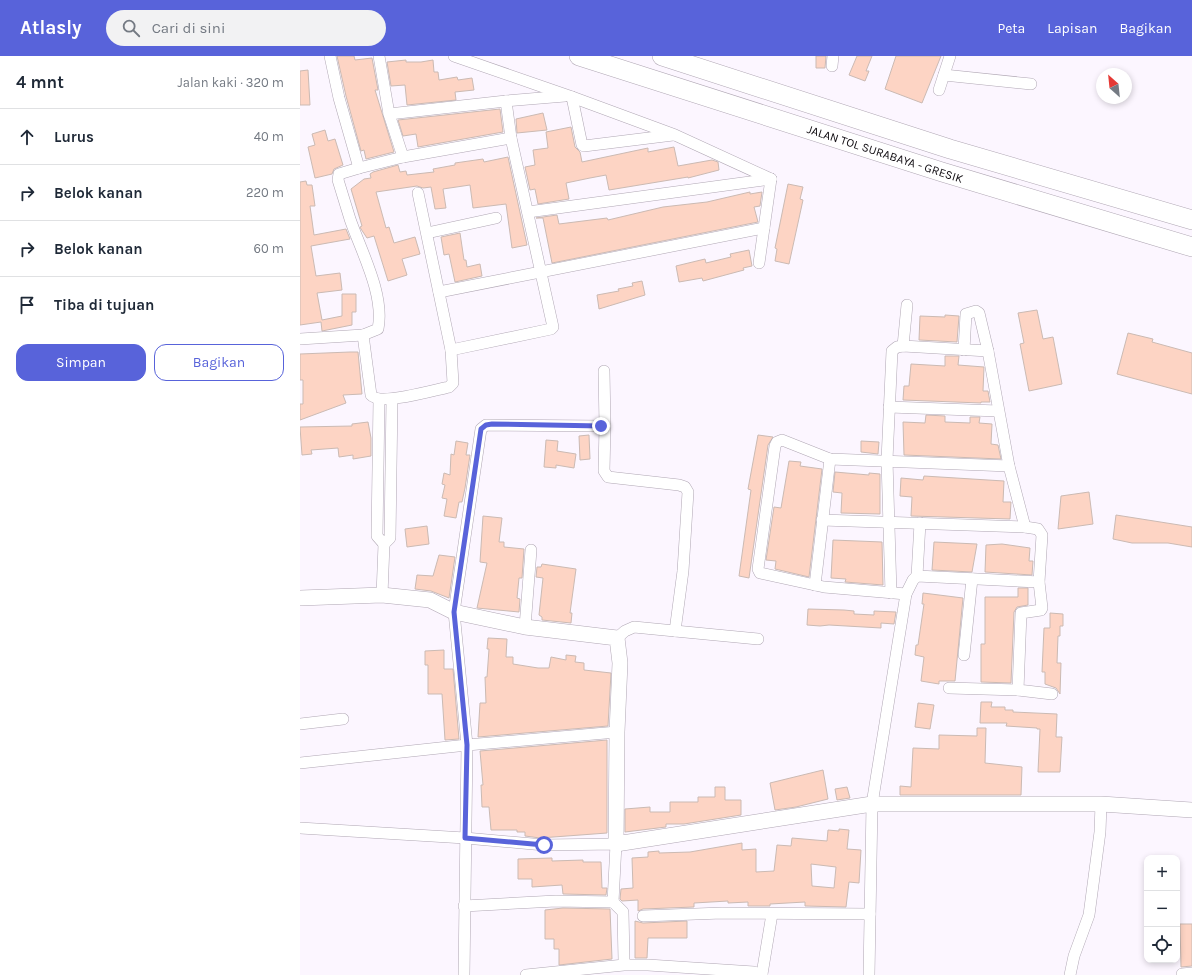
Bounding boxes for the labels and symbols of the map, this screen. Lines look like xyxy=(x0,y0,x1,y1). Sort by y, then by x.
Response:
north arrow xyxy=(1096,68,1132,104)
street label: JALAN TOL SURABAYA - GRESIK xyxy=(805,122,965,186)
route end xyxy=(592,417,610,435)
route start xyxy=(535,836,553,854)

